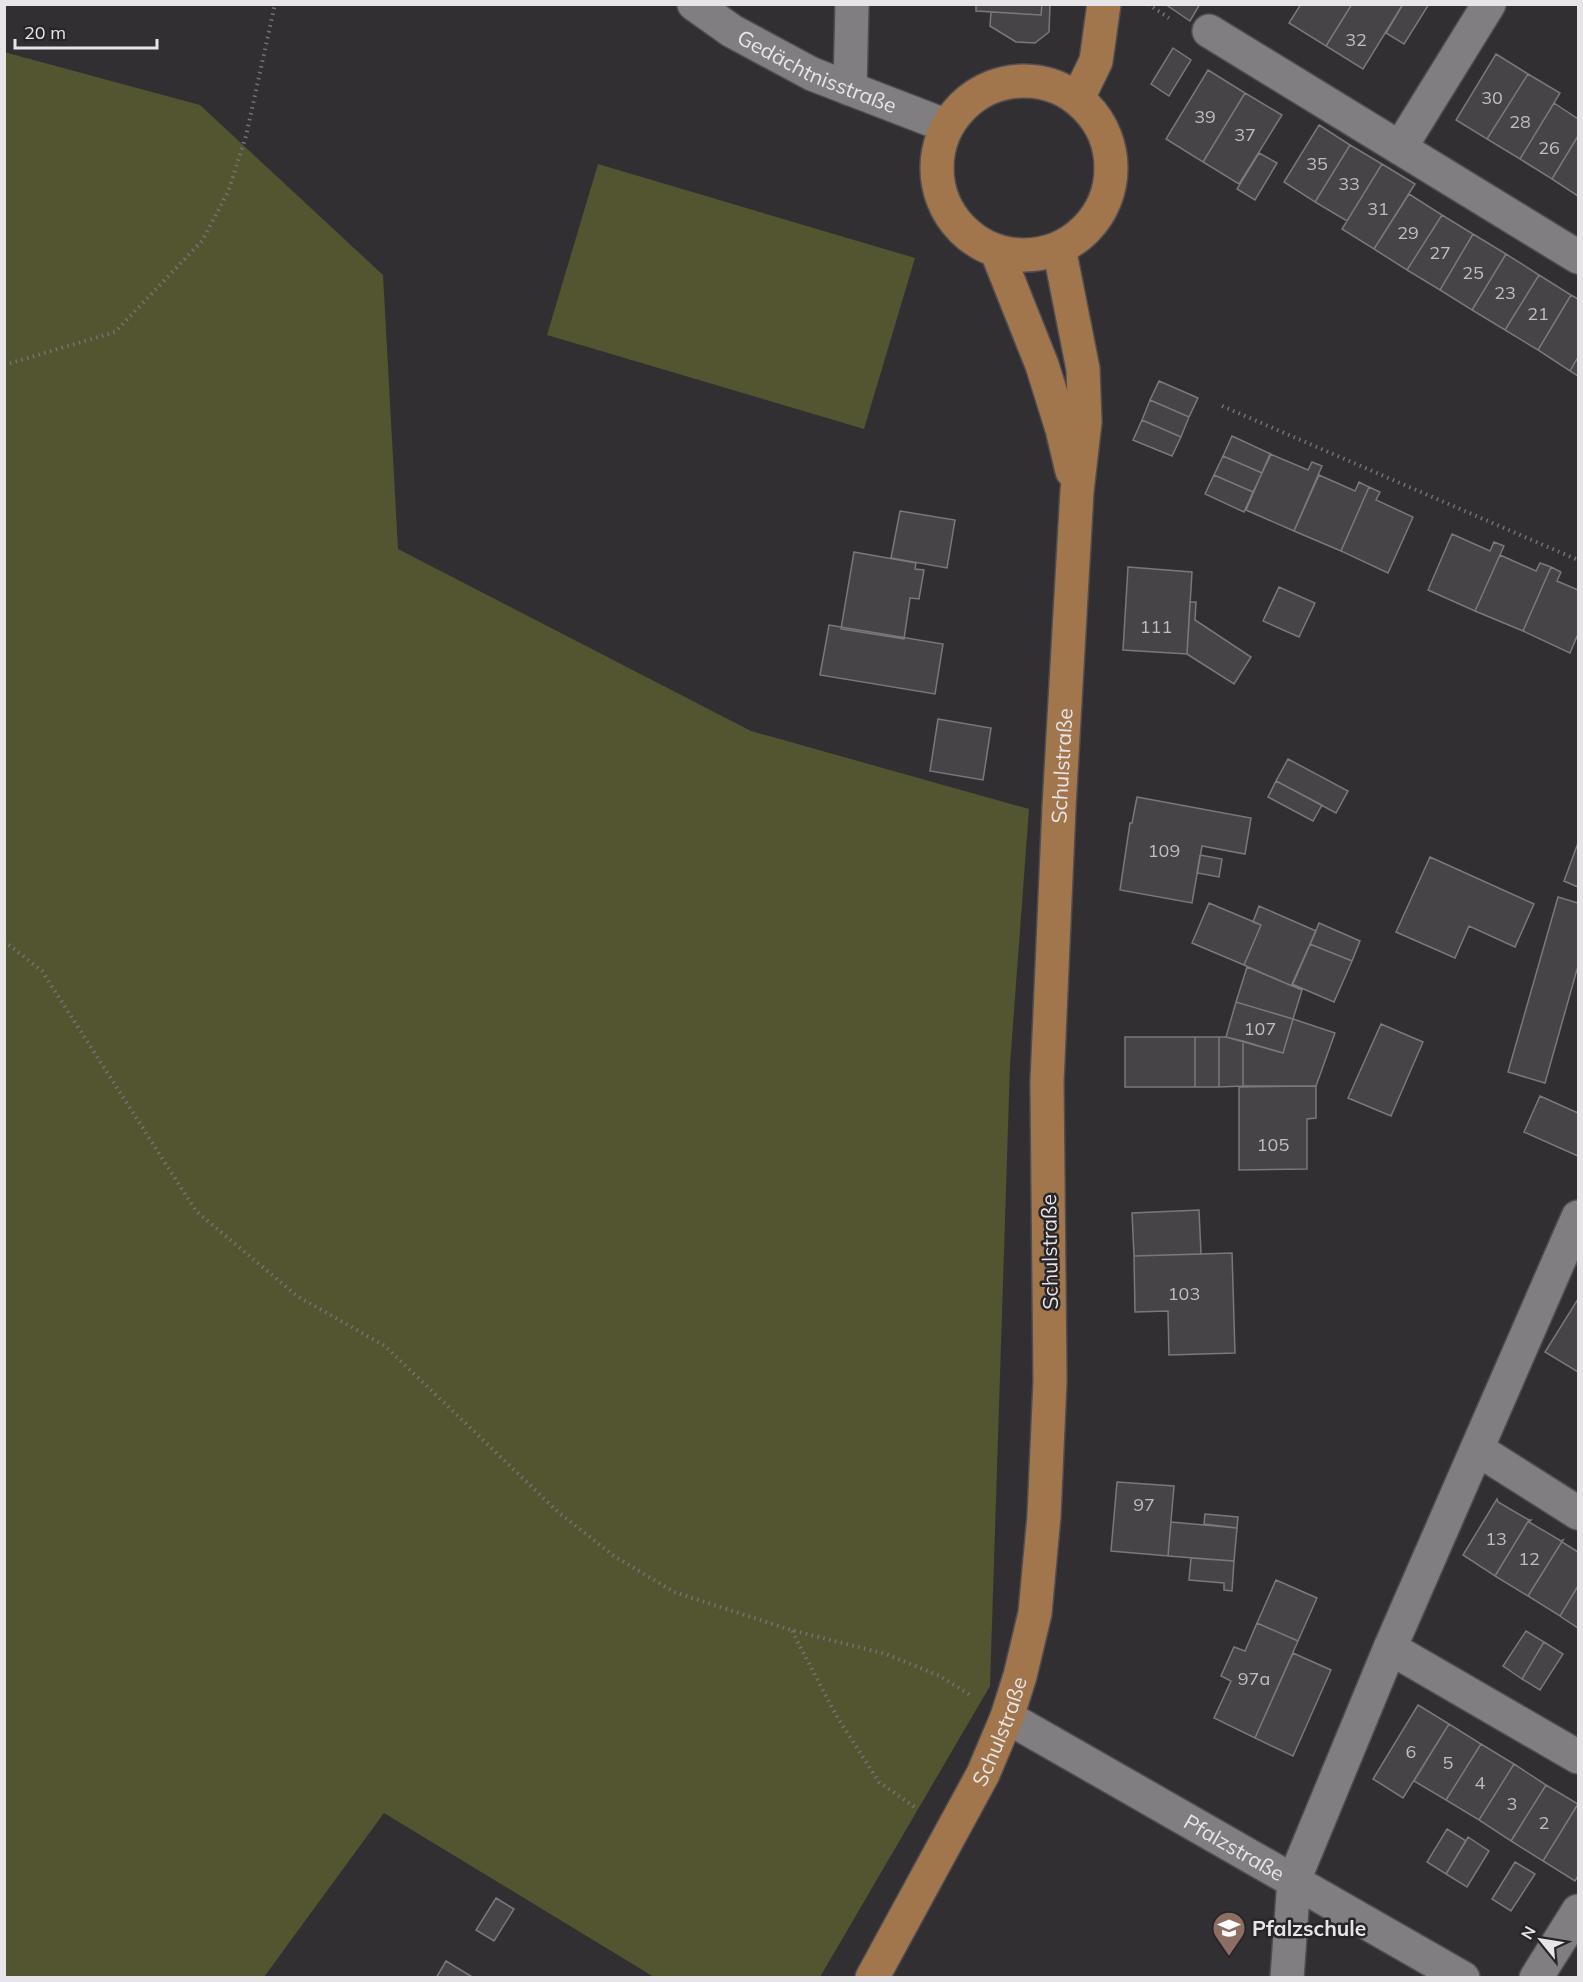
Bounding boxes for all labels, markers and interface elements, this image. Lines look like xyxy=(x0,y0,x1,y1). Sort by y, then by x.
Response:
scale bar xyxy=(15,12,158,50)
text: 20 m xyxy=(24,21,66,44)
street label: Gedächtnisstraße xyxy=(733,23,900,118)
house number: 32 xyxy=(1345,28,1367,51)
house number: 30 xyxy=(1481,86,1503,109)
house number: 39 xyxy=(1194,105,1216,128)
house number: 28 xyxy=(1509,110,1531,133)
house number: 37 xyxy=(1234,123,1256,146)
house number: 26 xyxy=(1538,136,1560,159)
house number: 35 xyxy=(1306,152,1328,175)
house number: 33 xyxy=(1338,172,1360,195)
house number: 31 xyxy=(1367,197,1389,220)
house number: 29 xyxy=(1397,221,1419,244)
house number: 27 xyxy=(1429,241,1451,264)
house number: 25 xyxy=(1462,261,1484,284)
house number: 23 xyxy=(1494,281,1516,304)
house number: 21 xyxy=(1527,302,1549,325)
house number: 111 xyxy=(1140,615,1172,638)
street label: Schulstraße xyxy=(1045,707,1078,824)
house number: 109 xyxy=(1148,839,1180,862)
house number: 107 xyxy=(1244,1017,1276,1040)
house number: 105 xyxy=(1257,1133,1289,1156)
street label: Schulstraße xyxy=(1035,1194,1063,1310)
house number: 103 xyxy=(1168,1282,1200,1305)
house number: 97 xyxy=(1133,1493,1155,1516)
house number: 13 xyxy=(1485,1527,1507,1550)
house number: 12 xyxy=(1518,1547,1540,1570)
house number: 97a xyxy=(1238,1667,1270,1690)
street label: Schulstraße xyxy=(966,1673,1032,1791)
house number: 6 xyxy=(1406,1740,1416,1763)
house number: 5 xyxy=(1443,1751,1454,1774)
house number: 4 xyxy=(1475,1771,1486,1794)
house number: 3 xyxy=(1507,1792,1517,1815)
street label: Pfalzstraße xyxy=(1179,1808,1289,1886)
house number: 2 xyxy=(1539,1811,1549,1834)
school or university icon: Pfalzschule xyxy=(1211,1910,1247,1957)
north arrow xyxy=(1511,1910,1571,1970)
place label: Pfalzschule xyxy=(1252,1915,1366,1941)
text: N xyxy=(1516,1922,1540,1943)

